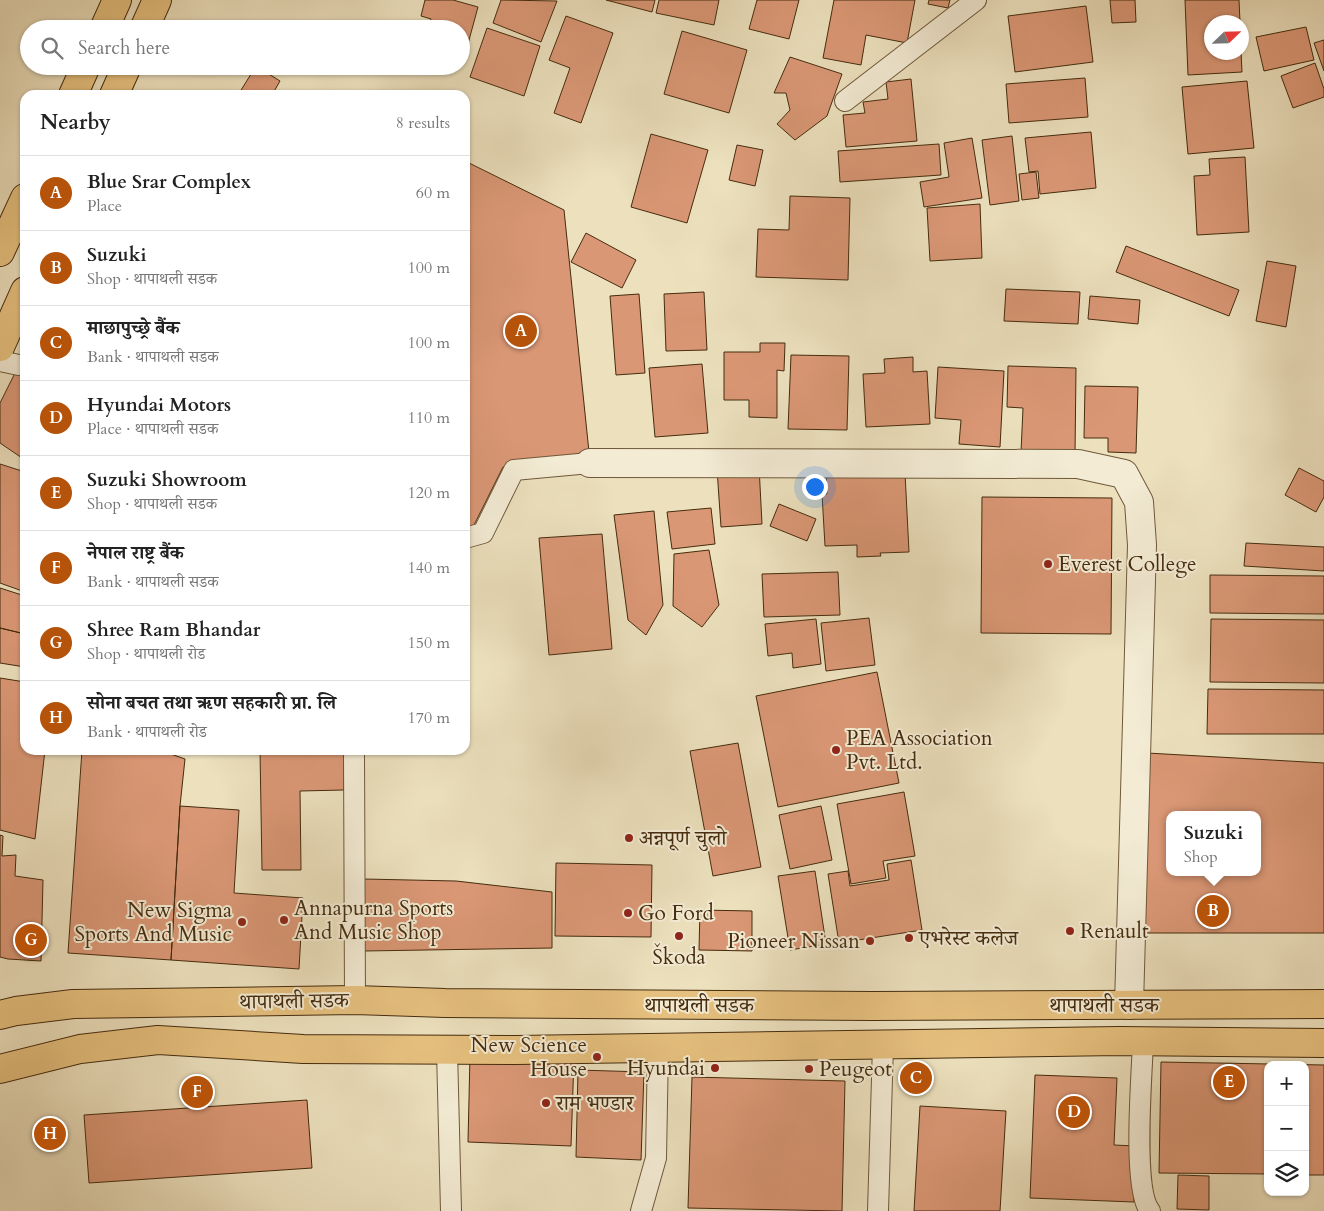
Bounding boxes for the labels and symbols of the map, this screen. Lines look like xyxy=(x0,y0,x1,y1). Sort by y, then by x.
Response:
north arrow xyxy=(1204,15,1249,60)
pin: A xyxy=(505,312,537,350)
your location xyxy=(802,474,828,500)
place label: Everest College xyxy=(1058,550,1197,579)
marker: Everest College xyxy=(1042,558,1054,570)
place label: PEA Association Pvt. Ltd. xyxy=(846,724,993,777)
marker: PEA Association Pvt. Ltd. xyxy=(830,744,842,756)
place label: अन्नपूर्ण चुलो xyxy=(639,824,727,853)
marker: अन्नपूर्ण चुलो xyxy=(623,832,635,844)
pin: B xyxy=(1197,892,1229,930)
place label: Annapurna Sports And Music Shop xyxy=(294,894,453,947)
place label: New Sigma Sports And Music xyxy=(74,896,232,949)
place label: Go Ford xyxy=(638,899,714,928)
marker: Go Ford xyxy=(622,907,634,919)
marker: Annapurna Sports And Music Shop xyxy=(278,914,290,926)
marker: New Sigma Sports And Music xyxy=(236,916,248,928)
place label: Renault xyxy=(1080,917,1149,946)
pin: G xyxy=(15,921,47,959)
place label: एभरेस्ट कलेज xyxy=(918,924,1019,953)
marker: Renault xyxy=(1064,925,1076,937)
place label: Pioneer Nissan xyxy=(727,927,860,956)
marker: Škoda xyxy=(673,930,685,942)
marker: एभरेस्ट कलेज xyxy=(903,932,915,944)
marker: Pioneer Nissan xyxy=(864,935,876,947)
place label: Škoda xyxy=(652,942,706,972)
street label: थापाथली सडक xyxy=(239,986,350,1017)
street label: थापाथली सडक xyxy=(644,991,755,1020)
street label: थापाथली सडक xyxy=(1049,991,1160,1020)
place label: New Science House xyxy=(470,1031,587,1084)
marker: New Science House xyxy=(591,1051,603,1063)
place label: Hyundai xyxy=(627,1054,705,1083)
place label: Peugeot xyxy=(819,1055,892,1084)
pin: C xyxy=(900,1059,932,1097)
marker: Hyundai xyxy=(709,1062,721,1074)
marker: Peugeot xyxy=(803,1063,815,1075)
pin: E xyxy=(1213,1063,1245,1101)
pin: F xyxy=(181,1073,213,1111)
place label: राम भण्डार xyxy=(555,1089,635,1118)
pin: D xyxy=(1058,1093,1090,1131)
marker: राम भण्डार xyxy=(540,1097,552,1109)
pin: H xyxy=(34,1115,66,1153)

